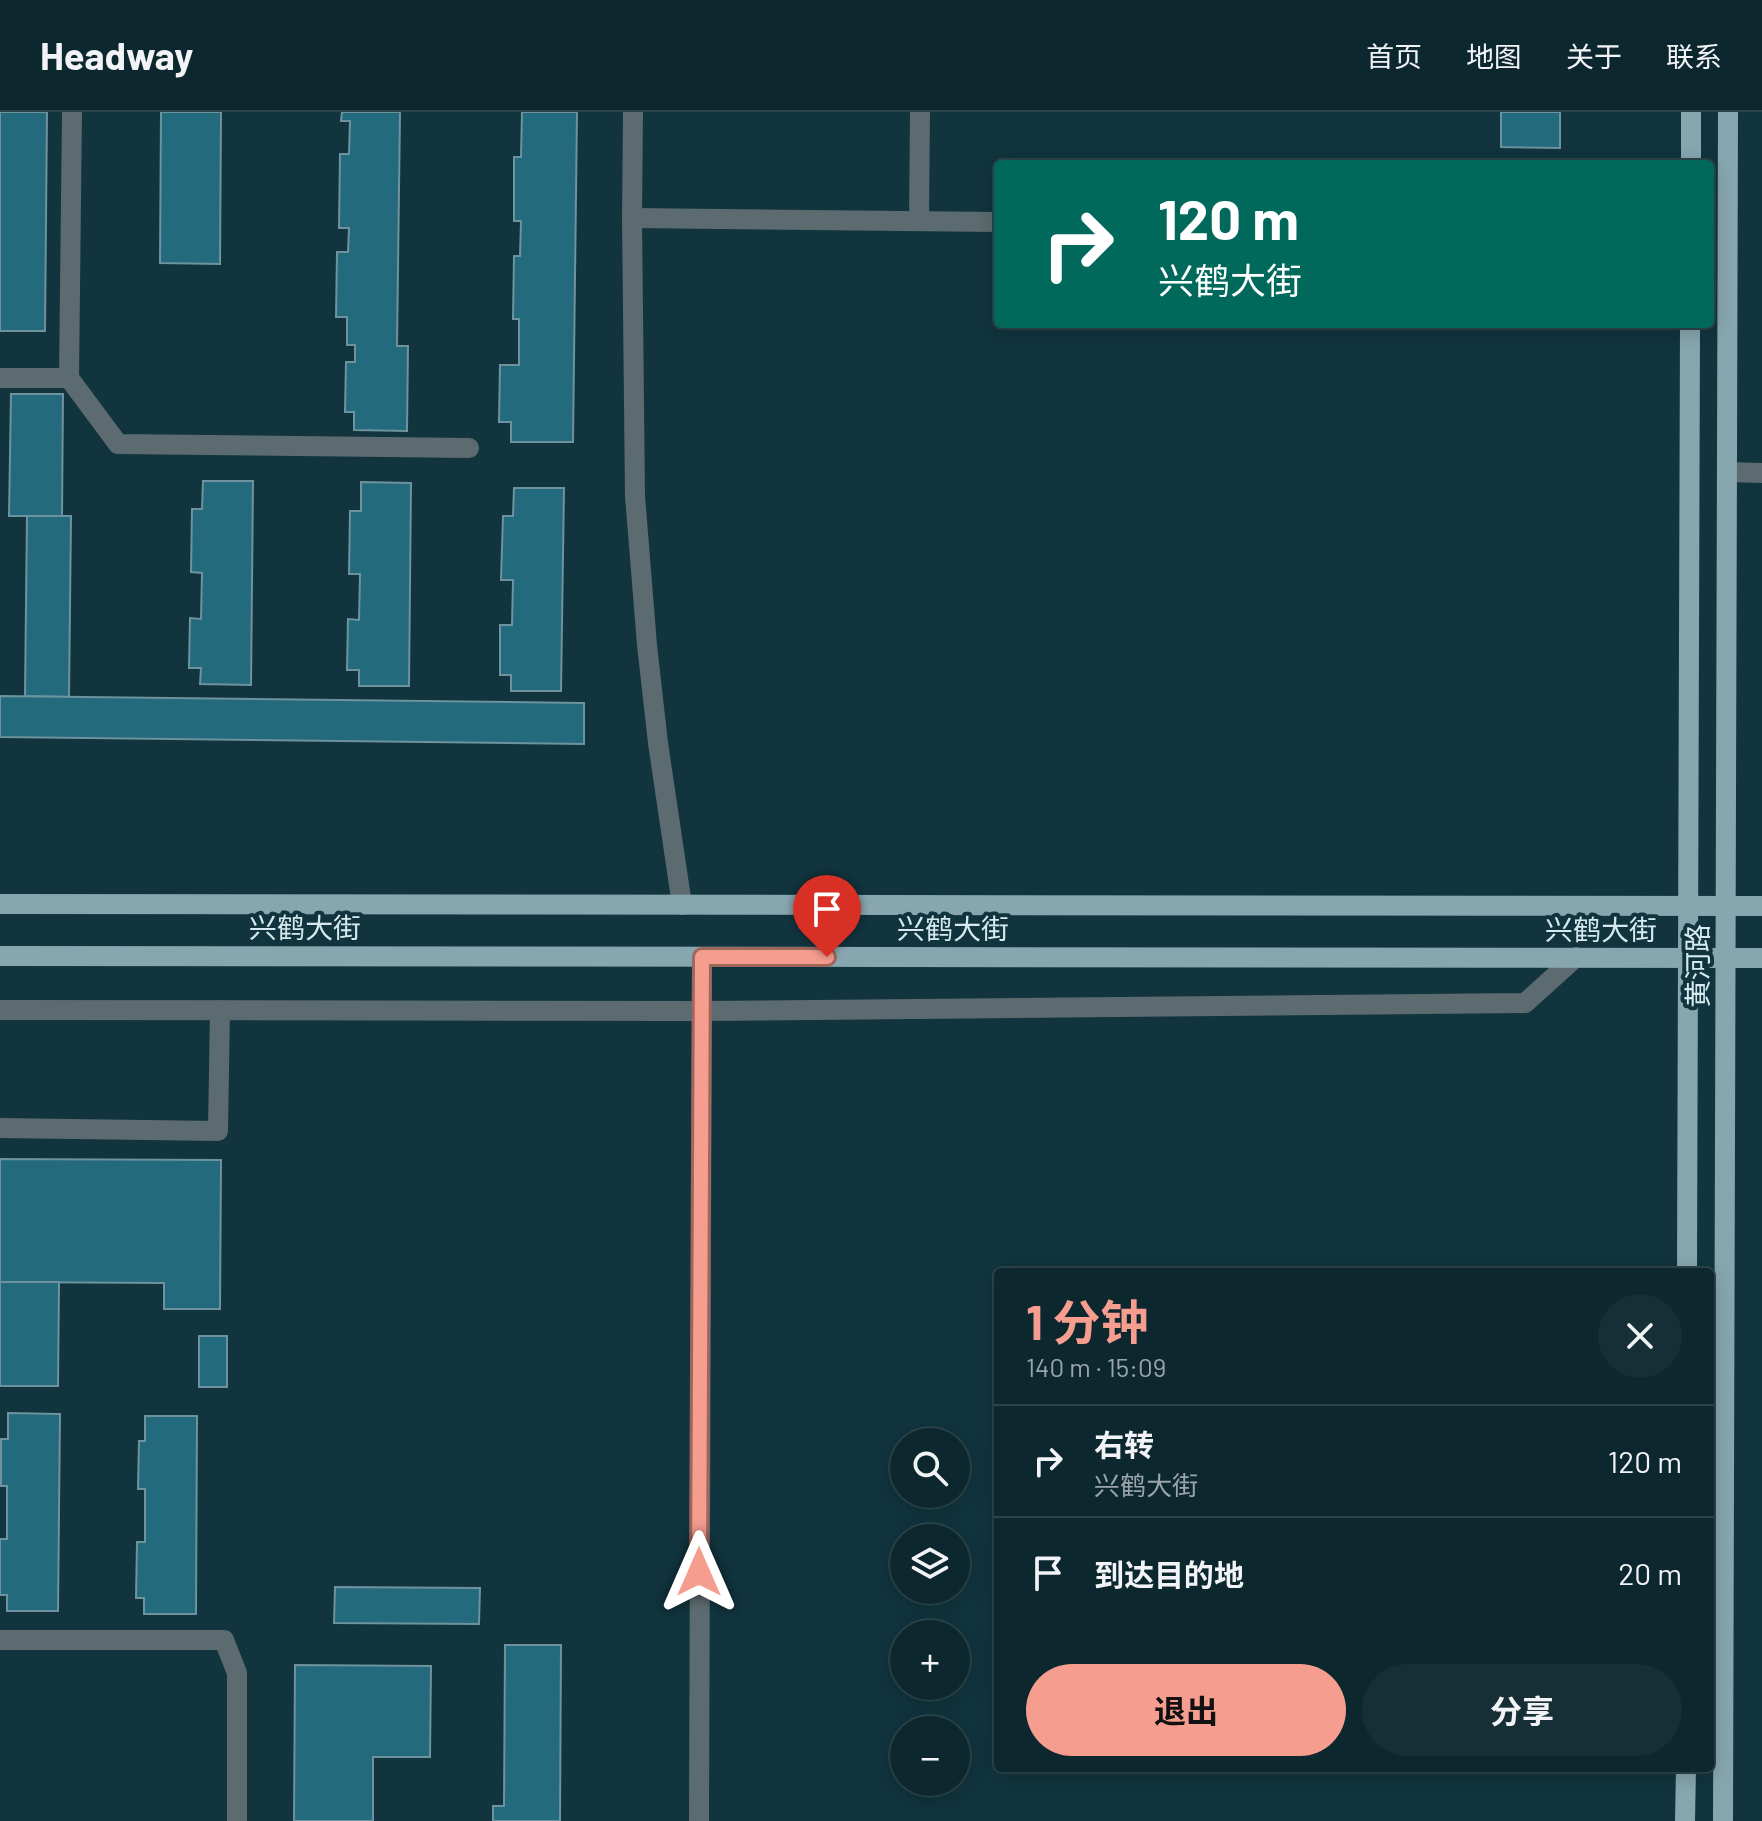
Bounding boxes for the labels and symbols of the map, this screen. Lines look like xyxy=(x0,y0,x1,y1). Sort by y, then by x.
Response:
pin xyxy=(793,875,861,957)
street label: 兴鹤大街 xyxy=(249,910,361,944)
street label: 兴鹤大街 xyxy=(897,911,1009,945)
street label: 兴鹤大街 xyxy=(1545,912,1657,946)
street label: 黄河路 xyxy=(1680,924,1714,1008)
position arrow xyxy=(657,1530,741,1614)

